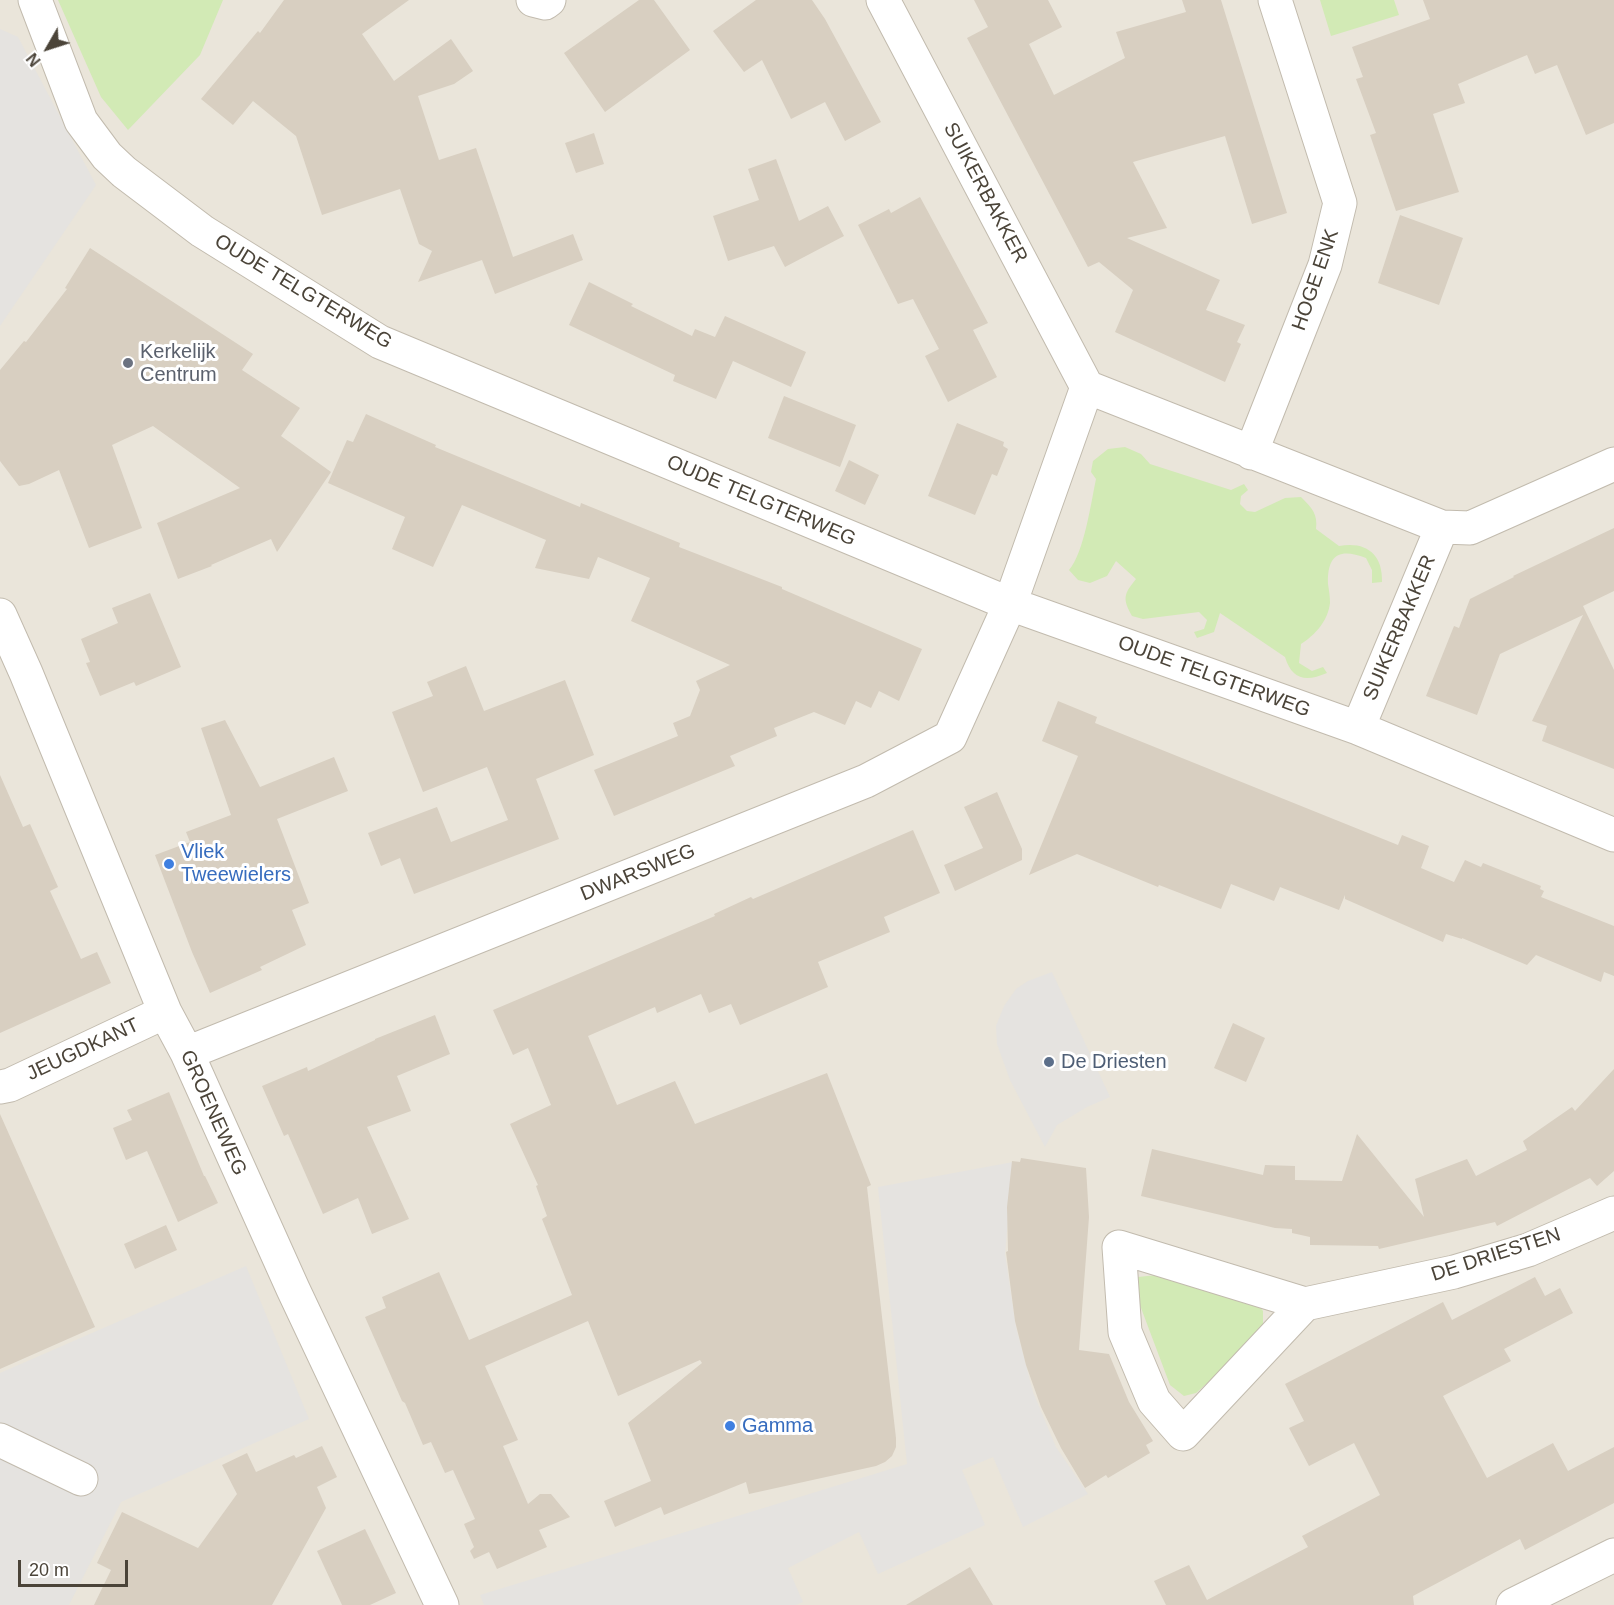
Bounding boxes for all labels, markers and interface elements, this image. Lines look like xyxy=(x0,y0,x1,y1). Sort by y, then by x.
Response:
north arrow xyxy=(18,18,78,78)
text: N xyxy=(23,50,44,69)
street label: SUIKERBAKKER xyxy=(938,119,1032,267)
street label: HOGE ENK xyxy=(1287,226,1345,334)
street label: OUDE TELGTERWEG xyxy=(210,229,396,355)
place label: Kerkelijk Centrum xyxy=(140,340,217,387)
marker: Kerkelijk Centrum xyxy=(121,356,135,370)
street label: OUDE TELGTERWEG xyxy=(663,450,859,552)
street label: SUIKERBAKKER xyxy=(1359,552,1441,704)
street label: OUDE TELGTERWEG xyxy=(1115,631,1313,723)
street label: DWARSWEG xyxy=(577,839,699,907)
place label: Vliek Tweewielers xyxy=(181,840,291,887)
marker: Vliek Tweewielers xyxy=(162,857,176,871)
street label: JEUGDKANT xyxy=(23,1014,143,1086)
street label: GROENEWEG xyxy=(175,1047,251,1179)
place label: De Driesten xyxy=(1061,1050,1167,1074)
marker: De Driesten xyxy=(1042,1055,1056,1069)
street label: DE DRIESTEN xyxy=(1428,1223,1564,1287)
place label: Gamma xyxy=(742,1414,813,1438)
marker: Gamma xyxy=(723,1419,737,1433)
scale bar xyxy=(21,1548,130,1586)
text: 20 m xyxy=(29,1560,69,1580)

